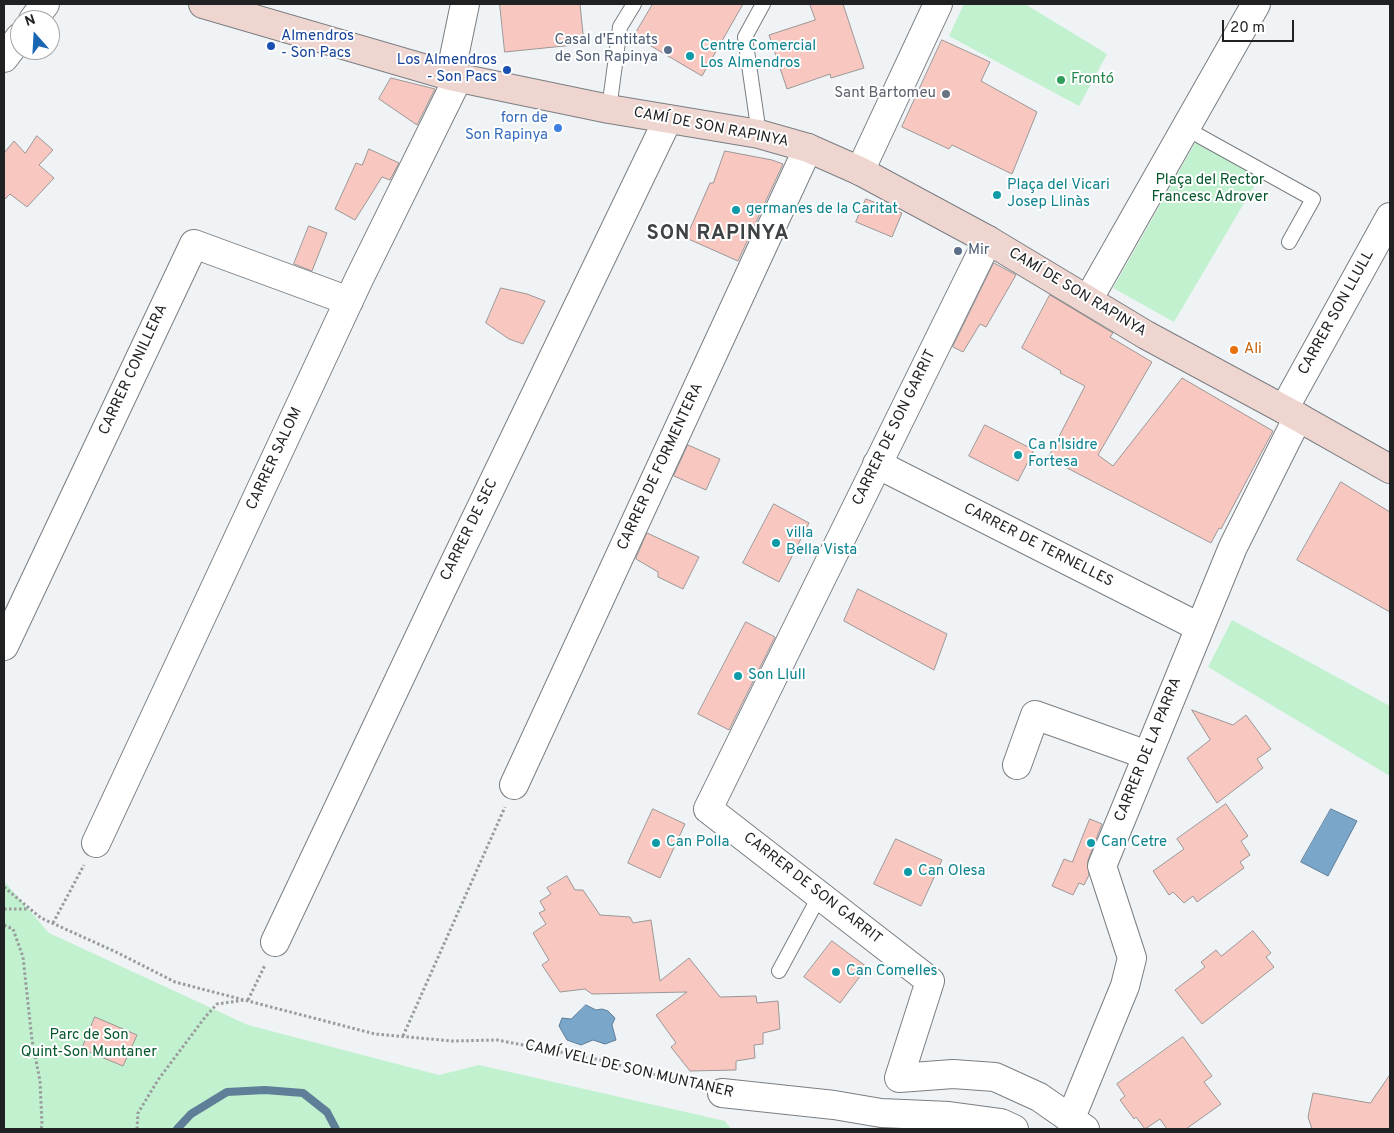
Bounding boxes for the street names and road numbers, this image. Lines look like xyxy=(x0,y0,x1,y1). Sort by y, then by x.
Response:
street label: CAMÍ DE SON RAPINYA xyxy=(632,104,790,152)
street label: CAMÍ DE SON RAPINYA xyxy=(1005,245,1149,341)
street label: CARRER SON LLULL xyxy=(1295,248,1379,378)
street label: CARRER CONILLERA xyxy=(96,302,172,438)
street label: CARRER DE SON GARRIT xyxy=(849,347,941,509)
street label: CARRER DE FORMENTERA xyxy=(614,381,708,553)
street label: CARRER SALOM xyxy=(243,405,307,513)
street label: CARRER DE SEC xyxy=(437,476,503,584)
street label: CARRER DE TERNELLES xyxy=(960,500,1116,592)
street label: CARRER DE LA PARRA xyxy=(1112,675,1186,825)
street label: CARRER DE SON GARRIT xyxy=(739,829,885,949)
street label: CAMÍ VELL DE SON MUNTANER xyxy=(523,1037,735,1103)

